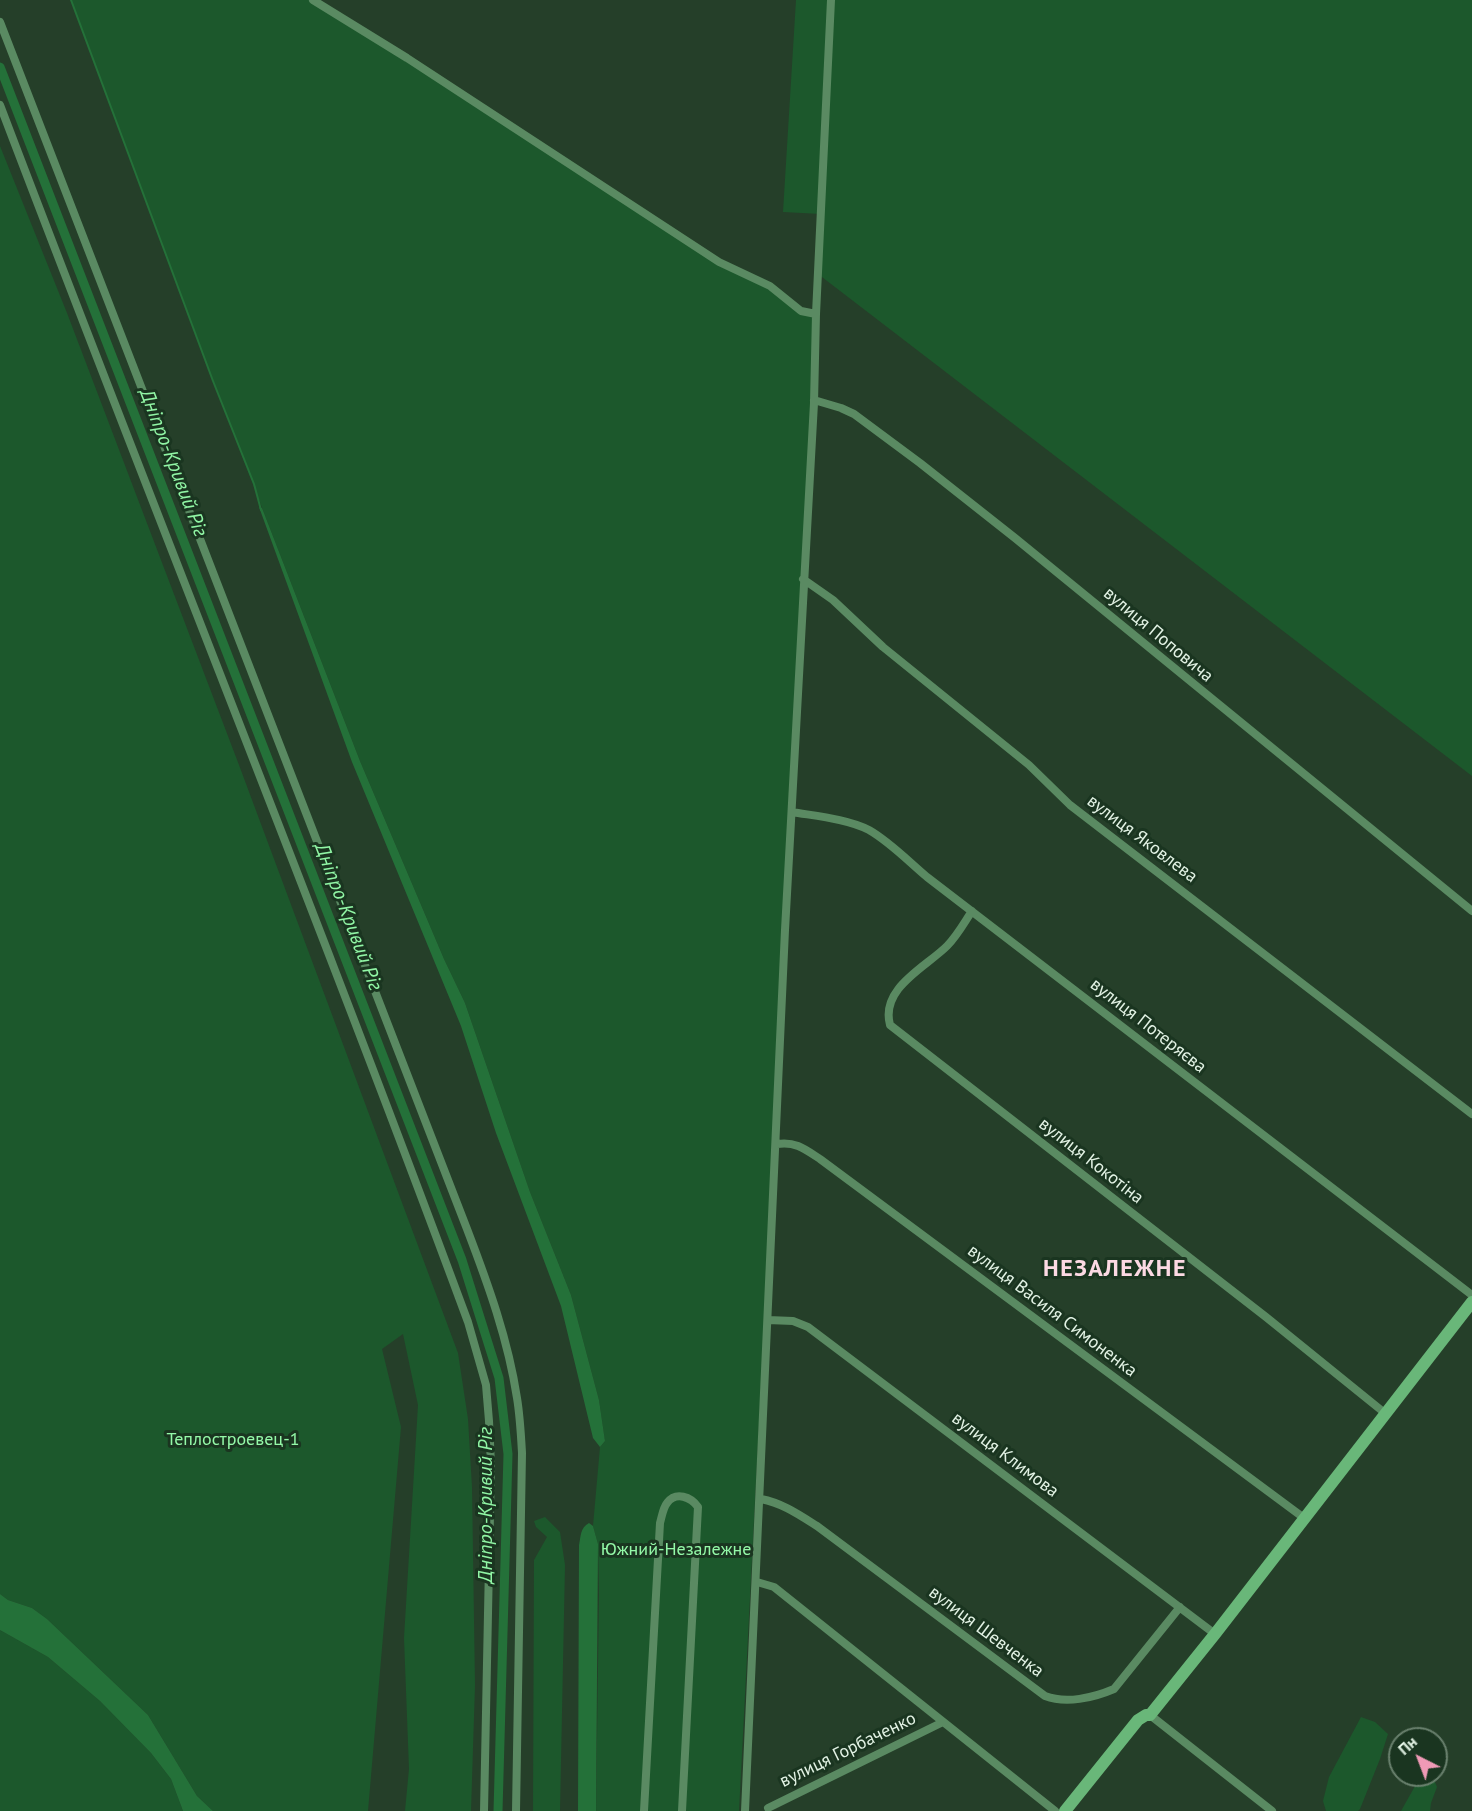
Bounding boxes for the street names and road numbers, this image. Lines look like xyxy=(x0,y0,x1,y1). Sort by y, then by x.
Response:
street label: вулиця Поповича xyxy=(1099,583,1217,687)
street label: вулиця Яковлева xyxy=(1083,790,1201,888)
street label: вулиця Потеряєва xyxy=(1086,974,1210,1078)
street label: вулиця Кокотіна xyxy=(1034,1113,1148,1209)
street label: вулиця Василя Симоненка xyxy=(963,1240,1141,1382)
street label: вулиця Климова xyxy=(947,1408,1063,1502)
street label: вулиця Шевченка xyxy=(924,1582,1048,1682)
street label: вулиця Горбаченко xyxy=(776,1708,920,1792)

